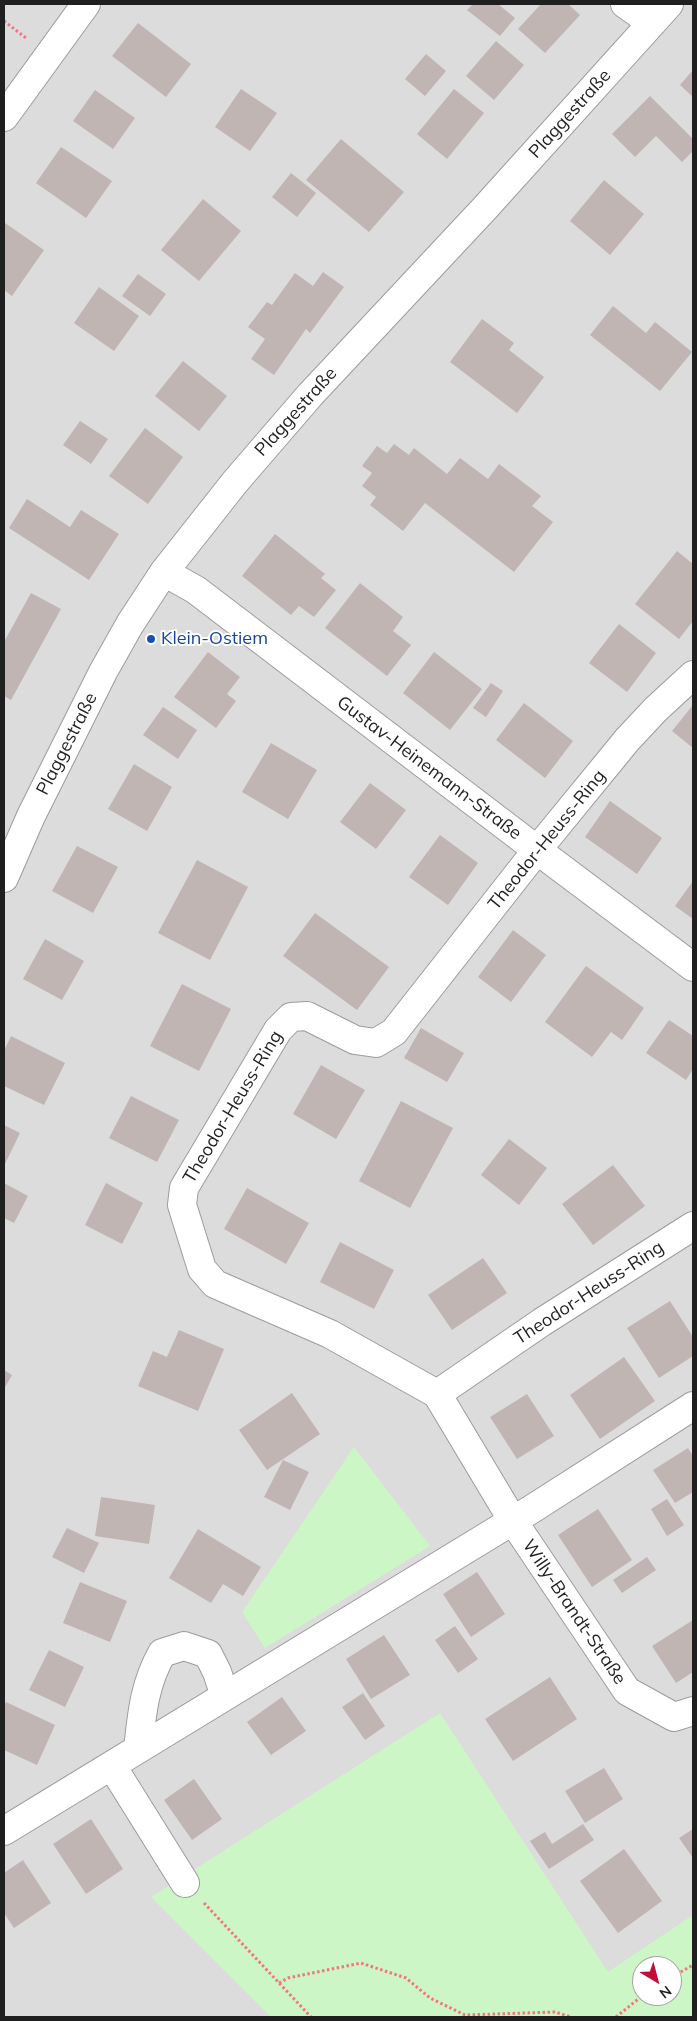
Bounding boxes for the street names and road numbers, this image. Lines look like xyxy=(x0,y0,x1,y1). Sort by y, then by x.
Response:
street label: Plaggestraße xyxy=(525,65,615,163)
street label: Plaggestraße xyxy=(251,363,341,461)
street label: Plaggestraße xyxy=(32,689,102,799)
street label: Gustav-Heinemann-Straße xyxy=(332,692,526,844)
street label: Theodor-Heuss-Ring xyxy=(484,766,610,914)
street label: Theodor-Heuss-Ring xyxy=(179,1027,287,1187)
street label: Theodor-Heuss-Ring xyxy=(510,1237,668,1349)
street label: Willy-Brandt-Straße xyxy=(518,1535,630,1689)

